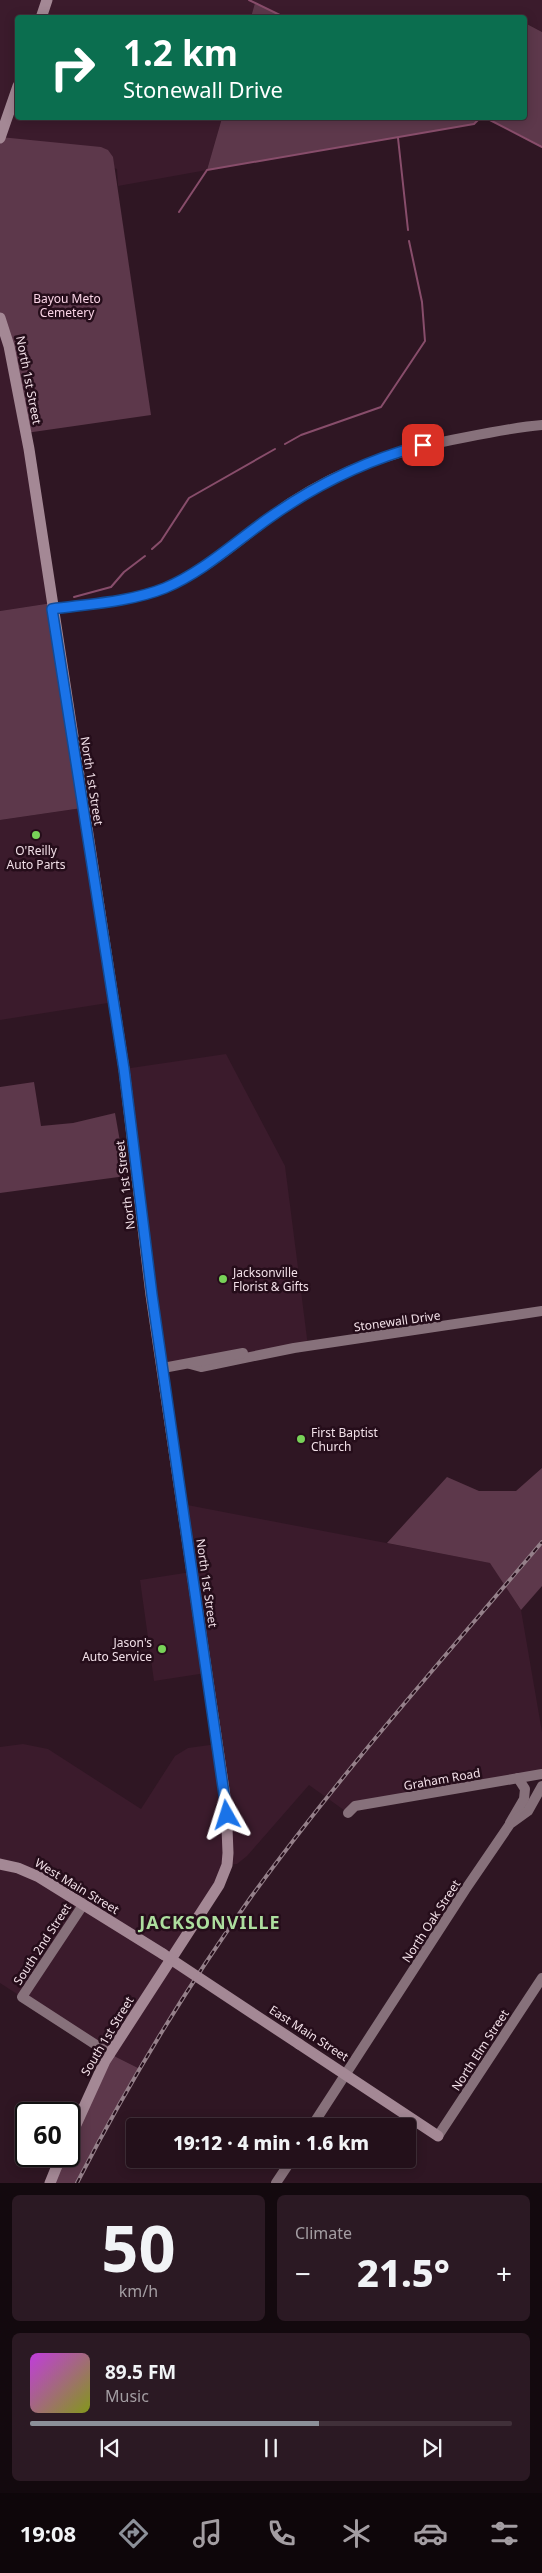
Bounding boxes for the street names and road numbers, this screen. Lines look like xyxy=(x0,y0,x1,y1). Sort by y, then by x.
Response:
street label: North 1st Street xyxy=(12,334,46,426)
street label: North 1st Street xyxy=(77,735,108,827)
street label: North 1st Street xyxy=(111,1139,139,1231)
street label: Stonewall Drive xyxy=(353,1306,442,1335)
street label: North 1st Street xyxy=(192,1537,222,1629)
street label: Graham Road xyxy=(402,1764,482,1794)
street label: West Main Street xyxy=(32,1854,123,1918)
street label: North Oak Street xyxy=(398,1876,464,1966)
street label: South 2nd Street xyxy=(9,1899,75,1988)
street label: South 1st Street xyxy=(77,1993,138,2079)
street label: East Main Street xyxy=(266,2001,352,2065)
street label: North Elm Street xyxy=(447,2005,513,2094)

